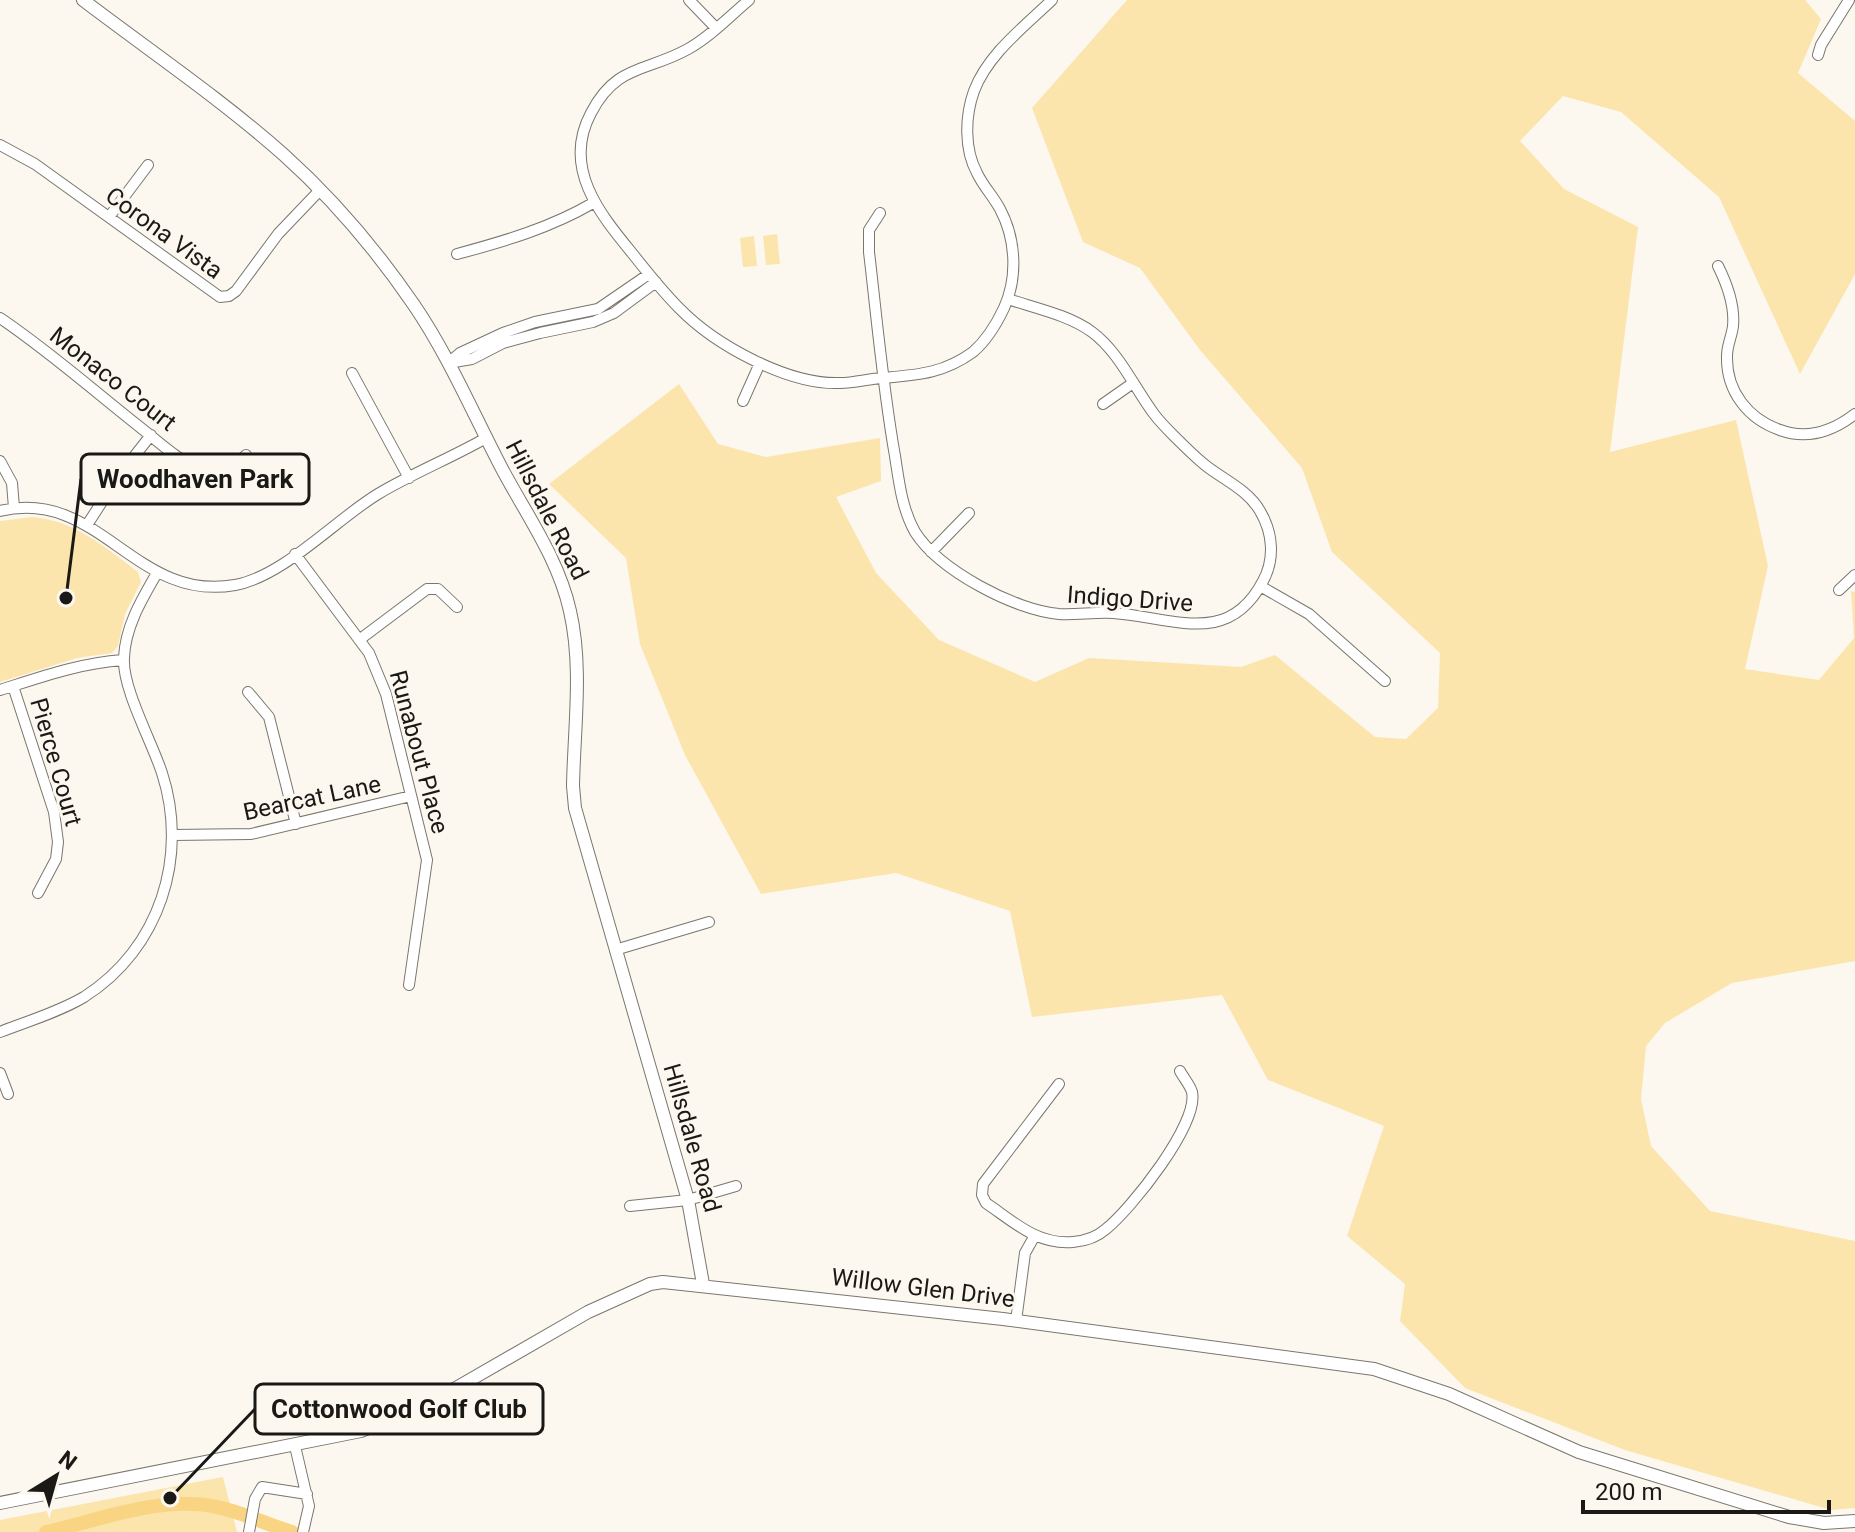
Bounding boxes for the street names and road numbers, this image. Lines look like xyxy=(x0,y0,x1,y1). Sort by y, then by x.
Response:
street label: Corona Vista xyxy=(100,181,228,285)
street label: Monaco Court xyxy=(44,321,182,437)
street label: Hillsdale Road xyxy=(500,435,594,585)
street label: Indigo Drive xyxy=(1066,581,1194,617)
street label: Runabout Place xyxy=(384,667,454,837)
street label: Pierce Court xyxy=(24,695,88,829)
street label: Bearcat Lane xyxy=(241,770,383,826)
street label: Hillsdale Road xyxy=(657,1061,727,1215)
street label: Willow Glen Drive xyxy=(830,1263,1016,1313)

